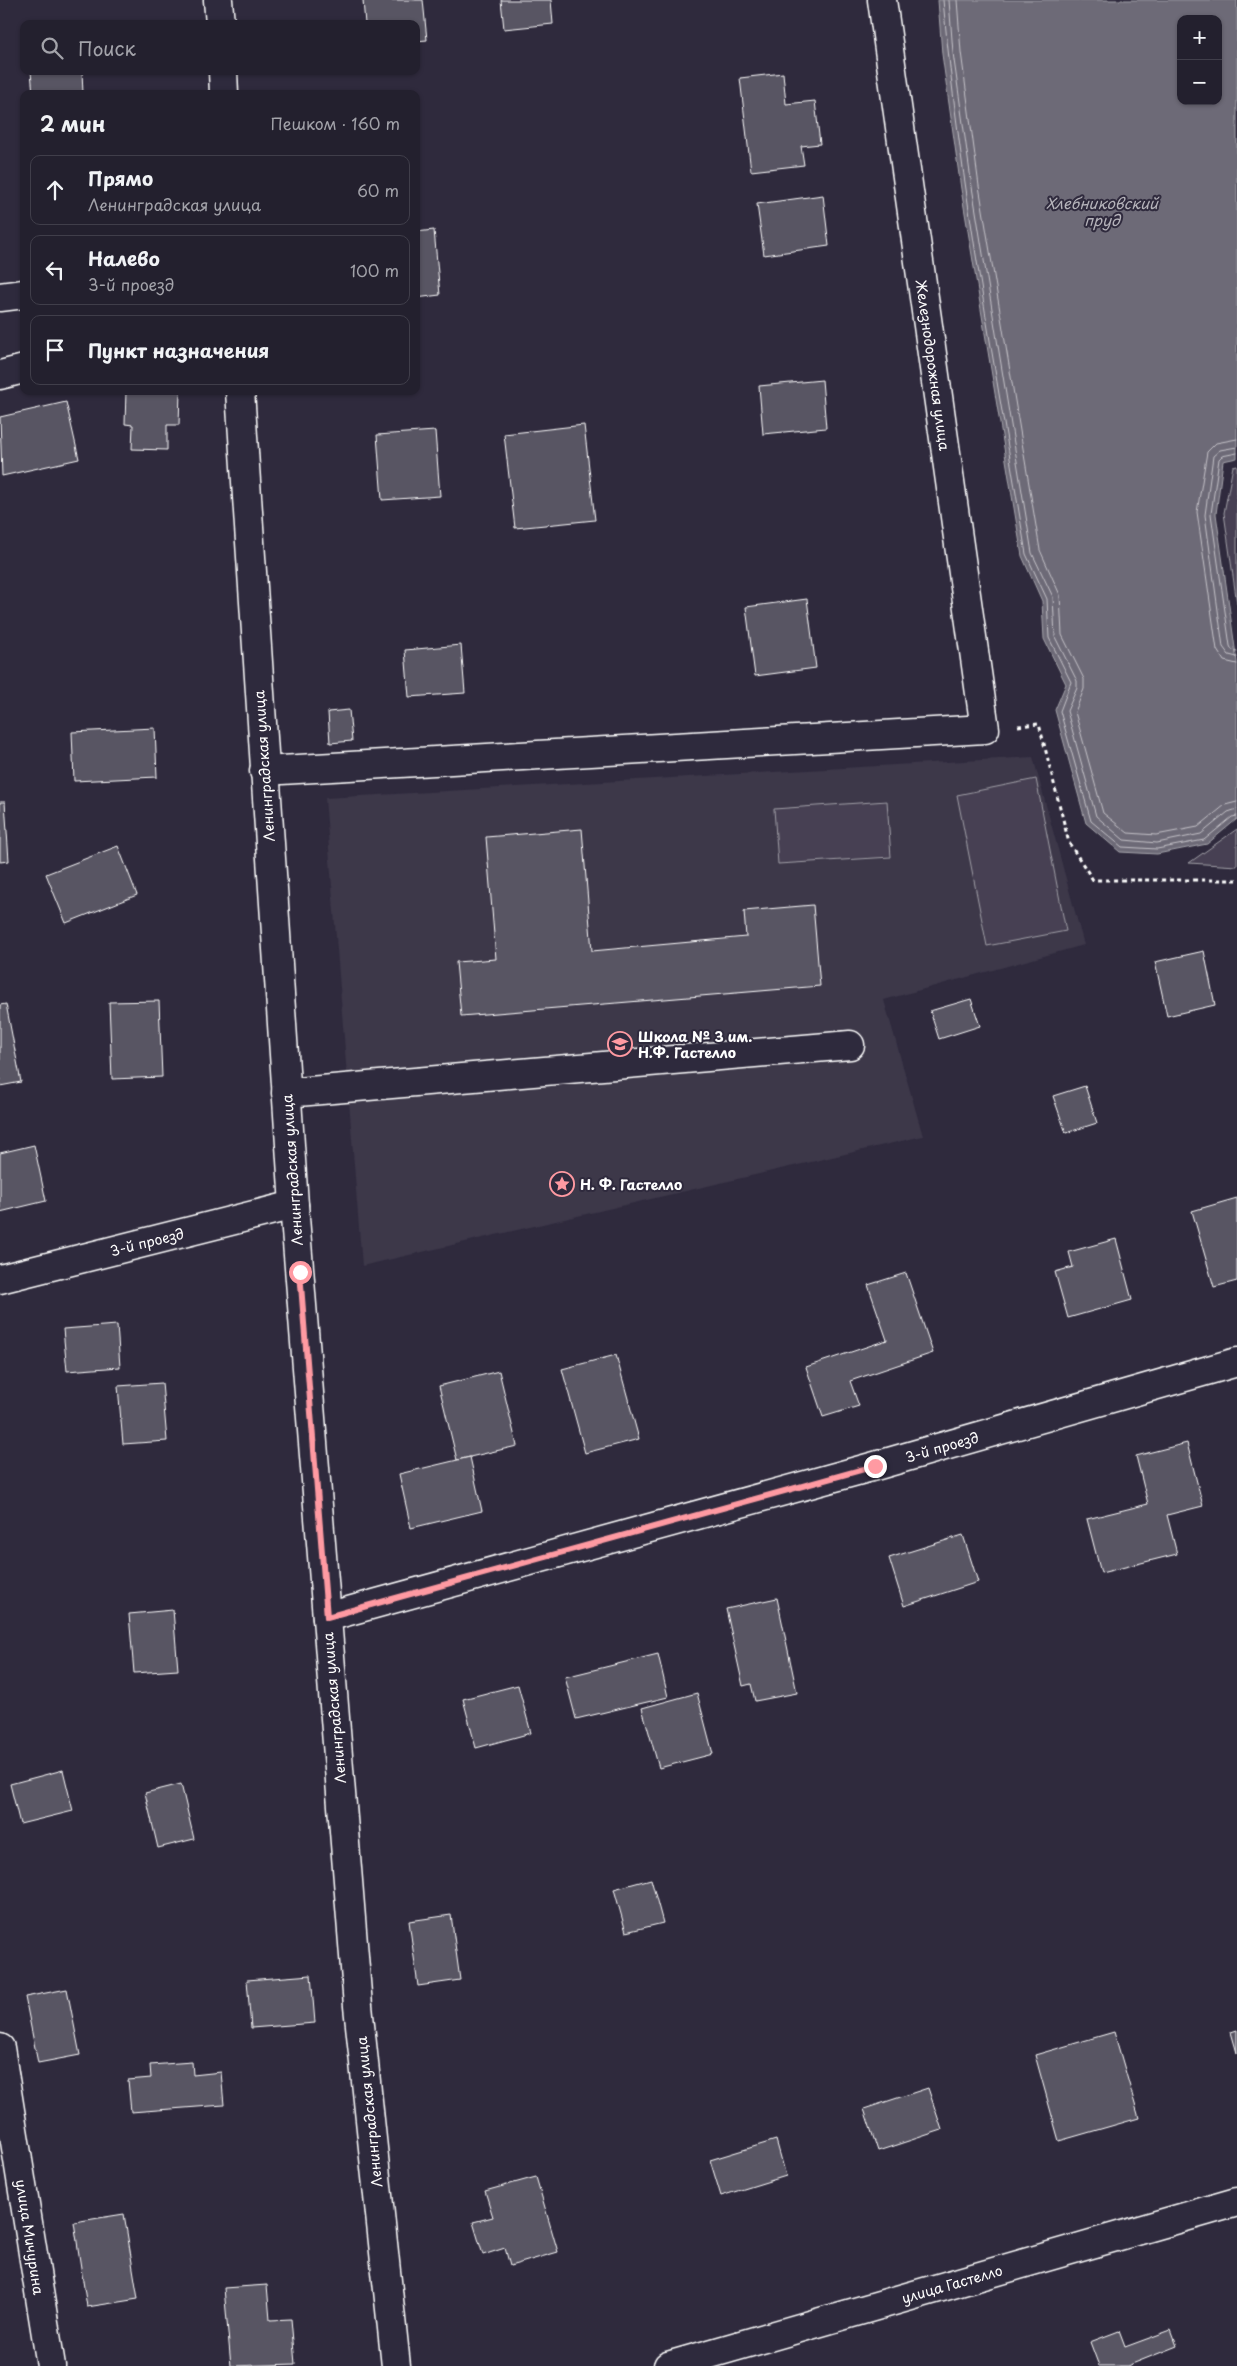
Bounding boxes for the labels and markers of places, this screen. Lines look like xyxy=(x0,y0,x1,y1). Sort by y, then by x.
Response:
place label: Школа № 3 им. Н.Ф. Гастелло xyxy=(638,1026,753,1063)
school or university icon: Школа № 3 им. Н.Ф. Гастелло xyxy=(607,1031,633,1057)
place icon: Н. Ф. Гастелло xyxy=(549,1171,575,1197)
place label: Н. Ф. Гастелло xyxy=(580,1174,682,1195)

